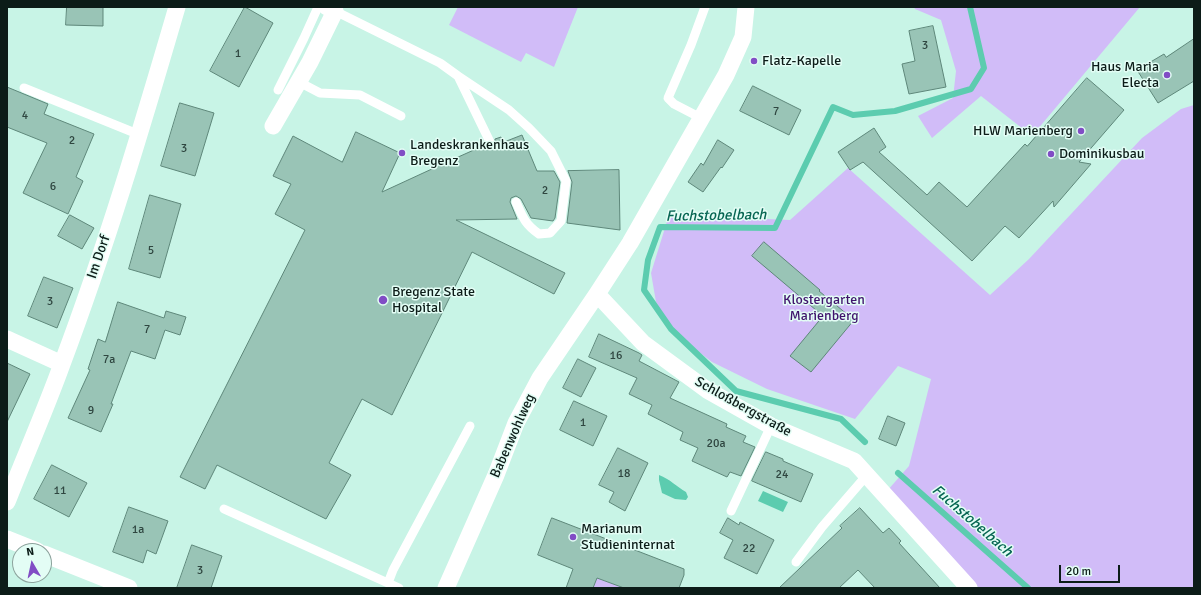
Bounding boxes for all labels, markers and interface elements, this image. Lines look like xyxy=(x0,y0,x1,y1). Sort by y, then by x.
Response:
house number: 3 xyxy=(922,39,928,53)
house number: 1 xyxy=(235,47,241,61)
place label: Flatz-Kapelle xyxy=(762,53,841,69)
marker: Flatz-Kapelle xyxy=(749,56,759,66)
place label: Haus Maria Electa xyxy=(1091,59,1159,92)
marker: Haus Maria Electa xyxy=(1162,70,1172,80)
house number: 7 xyxy=(773,105,779,119)
house number: 4 xyxy=(22,109,28,123)
place label: HLW Marienberg xyxy=(973,123,1073,139)
marker: HLW Marienberg xyxy=(1076,126,1086,136)
house number: 2 xyxy=(69,134,75,148)
place label: Landeskrankenhaus Bregenz xyxy=(410,137,529,170)
house number: 3 xyxy=(181,142,187,156)
place label: Dominikusbau xyxy=(1059,146,1144,162)
marker: Landeskrankenhaus Bregenz xyxy=(397,148,407,158)
marker: Dominikusbau xyxy=(1046,149,1056,159)
house number: 6 xyxy=(50,180,56,194)
house number: 2 xyxy=(542,184,548,198)
water label: Fuchstobelbach xyxy=(665,206,767,226)
street label: Im Dorf xyxy=(84,233,114,281)
house number: 5 xyxy=(148,244,154,258)
place label: Bregenz State Hospital xyxy=(392,284,475,316)
park label: Klostergarten Marienberg xyxy=(783,292,865,324)
marker: Bregenz State Hospital xyxy=(377,294,389,306)
house number: 3 xyxy=(47,295,53,309)
house number: 7 xyxy=(144,323,150,337)
house number: 16 xyxy=(610,349,622,363)
house number: 7a xyxy=(103,353,115,367)
street label: Schloßbergstraße xyxy=(692,374,794,440)
street label: Babenwohlweg xyxy=(487,391,539,481)
house number: 9 xyxy=(88,404,94,418)
house number: 1 xyxy=(580,416,586,430)
house number: 20a xyxy=(706,437,726,451)
house number: 18 xyxy=(618,467,630,481)
house number: 24 xyxy=(776,468,788,482)
water label: Fuchstobelbach xyxy=(928,481,1016,561)
house number: 11 xyxy=(54,484,66,498)
place label: Marianum Studieninternat xyxy=(581,521,675,554)
house number: 1a xyxy=(132,523,144,537)
marker: Marianum Studieninternat xyxy=(568,532,578,542)
house number: 22 xyxy=(743,542,755,556)
north arrow xyxy=(12,543,52,583)
text: N xyxy=(25,545,35,559)
scale bar xyxy=(1061,557,1122,583)
house number: 3 xyxy=(197,564,203,578)
text: 20 m xyxy=(1066,564,1091,579)

